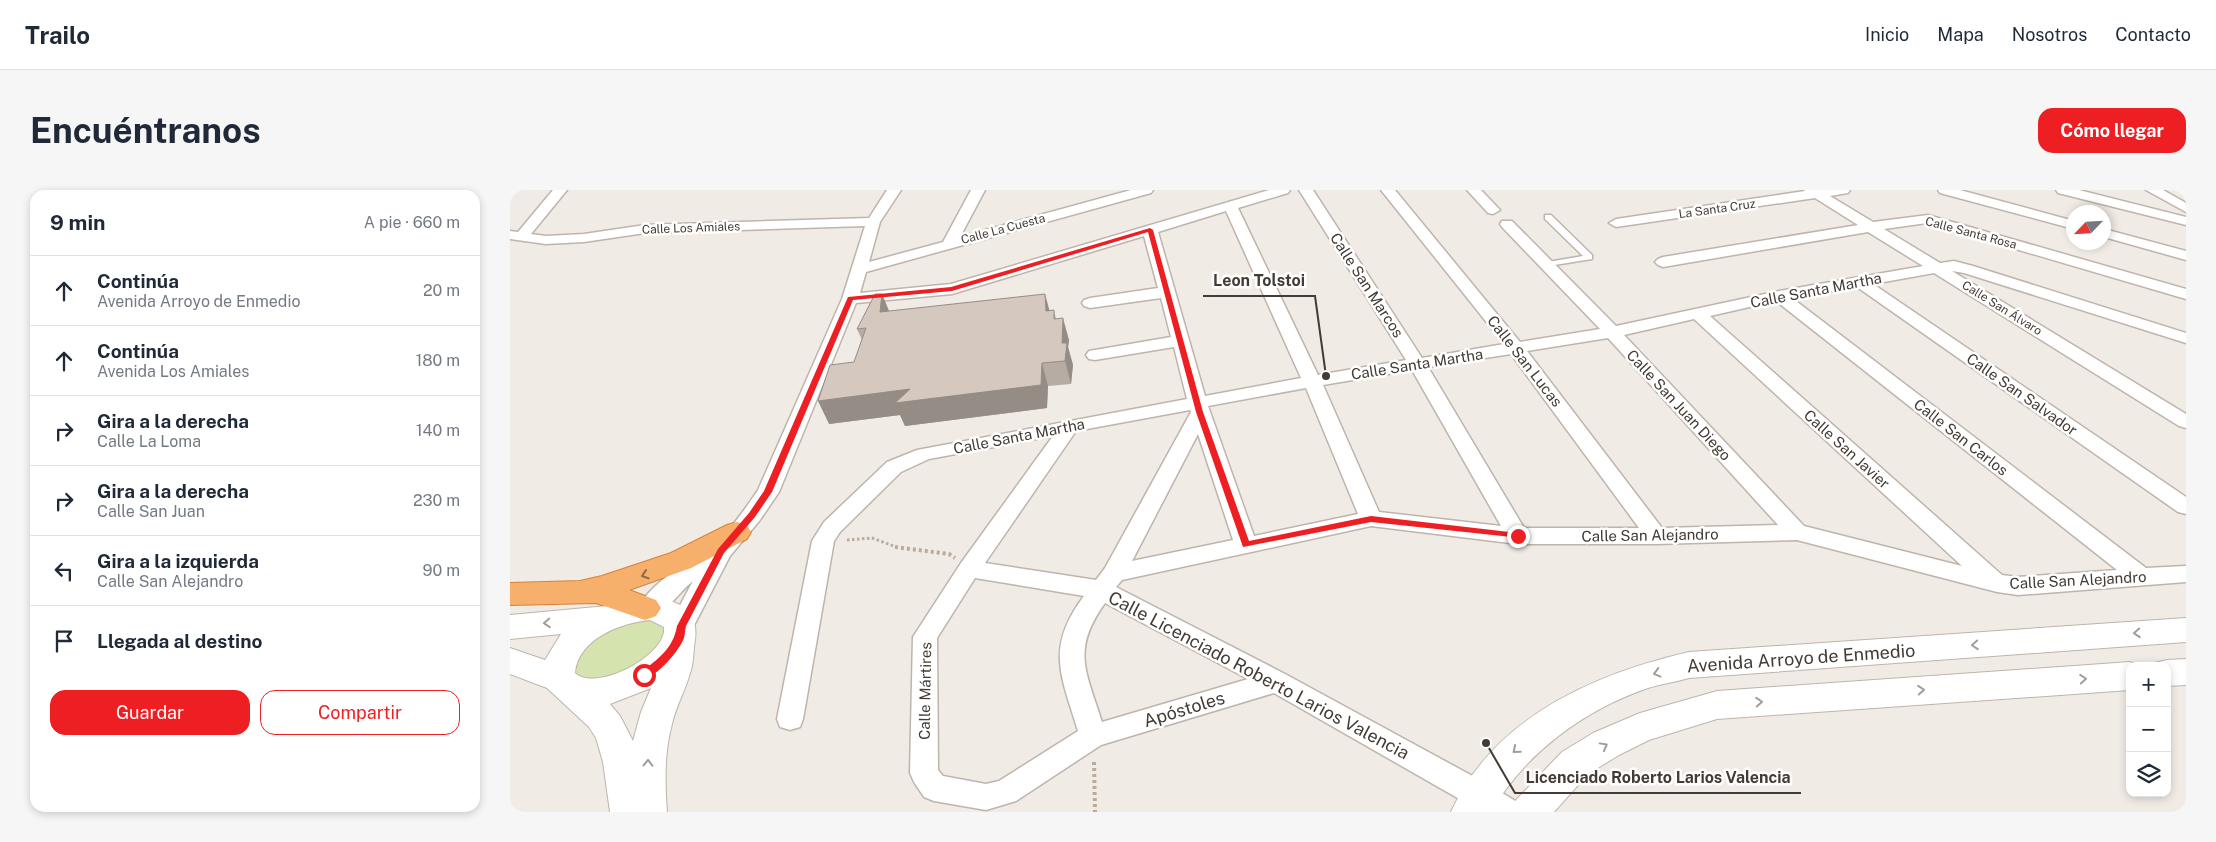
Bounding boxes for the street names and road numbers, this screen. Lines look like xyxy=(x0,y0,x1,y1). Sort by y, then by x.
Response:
street label: La Santa Cruz xyxy=(1678,197,1757,221)
street label: Calle La Cuesta xyxy=(959,211,1047,247)
street label: Calle Santa Rosa xyxy=(1924,214,2018,252)
street label: Calle Los Amiales xyxy=(642,219,740,237)
street label: Calle San Marcos xyxy=(1327,230,1407,340)
street label: Calle Santa Martha xyxy=(1749,269,1883,311)
street label: Calle San Álvaro xyxy=(1959,278,2045,338)
street label: Calle San Lucas xyxy=(1484,312,1566,410)
street label: Calle Santa Martha xyxy=(1350,345,1484,383)
street label: Calle San Juan Diego xyxy=(1623,346,1735,464)
street label: Calle San Salvador xyxy=(1963,349,2081,439)
street label: Calle San Carlos xyxy=(1911,395,2011,479)
street label: Calle San Javier xyxy=(1801,406,1893,492)
street label: Calle Santa Martha xyxy=(952,415,1086,457)
street label: Calle San Alejandro xyxy=(1581,525,1719,545)
street label: Calle San Alejandro xyxy=(2009,568,2147,592)
street label: Calle Licenciado Roberto Larios Valencia xyxy=(1105,586,1413,764)
street label: Avenida Arroyo de Enmedio xyxy=(1686,640,1916,676)
street label: Calle Mártires xyxy=(916,642,934,740)
street label: Apóstoles xyxy=(1141,687,1227,731)

